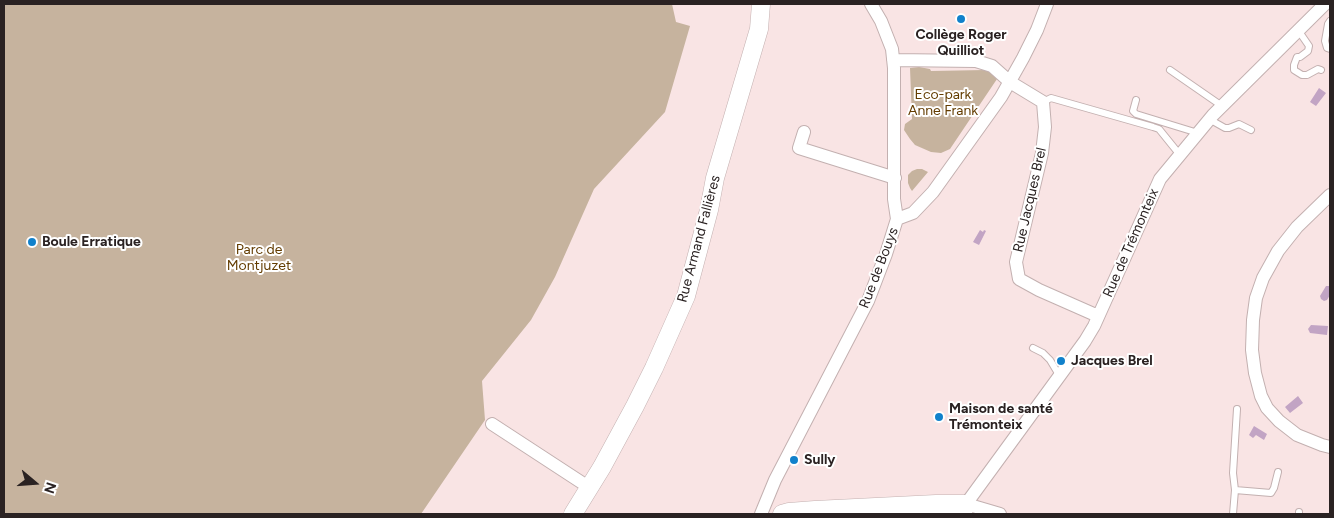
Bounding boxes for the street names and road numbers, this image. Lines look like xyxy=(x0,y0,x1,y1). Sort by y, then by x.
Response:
street label: Rue Jacques Brel xyxy=(1010,146,1050,254)
street label: Rue Armand Fallières xyxy=(674,174,724,304)
street label: Rue de Trémonteix xyxy=(1100,186,1162,300)
street label: Rue de Bouys xyxy=(856,225,902,311)

